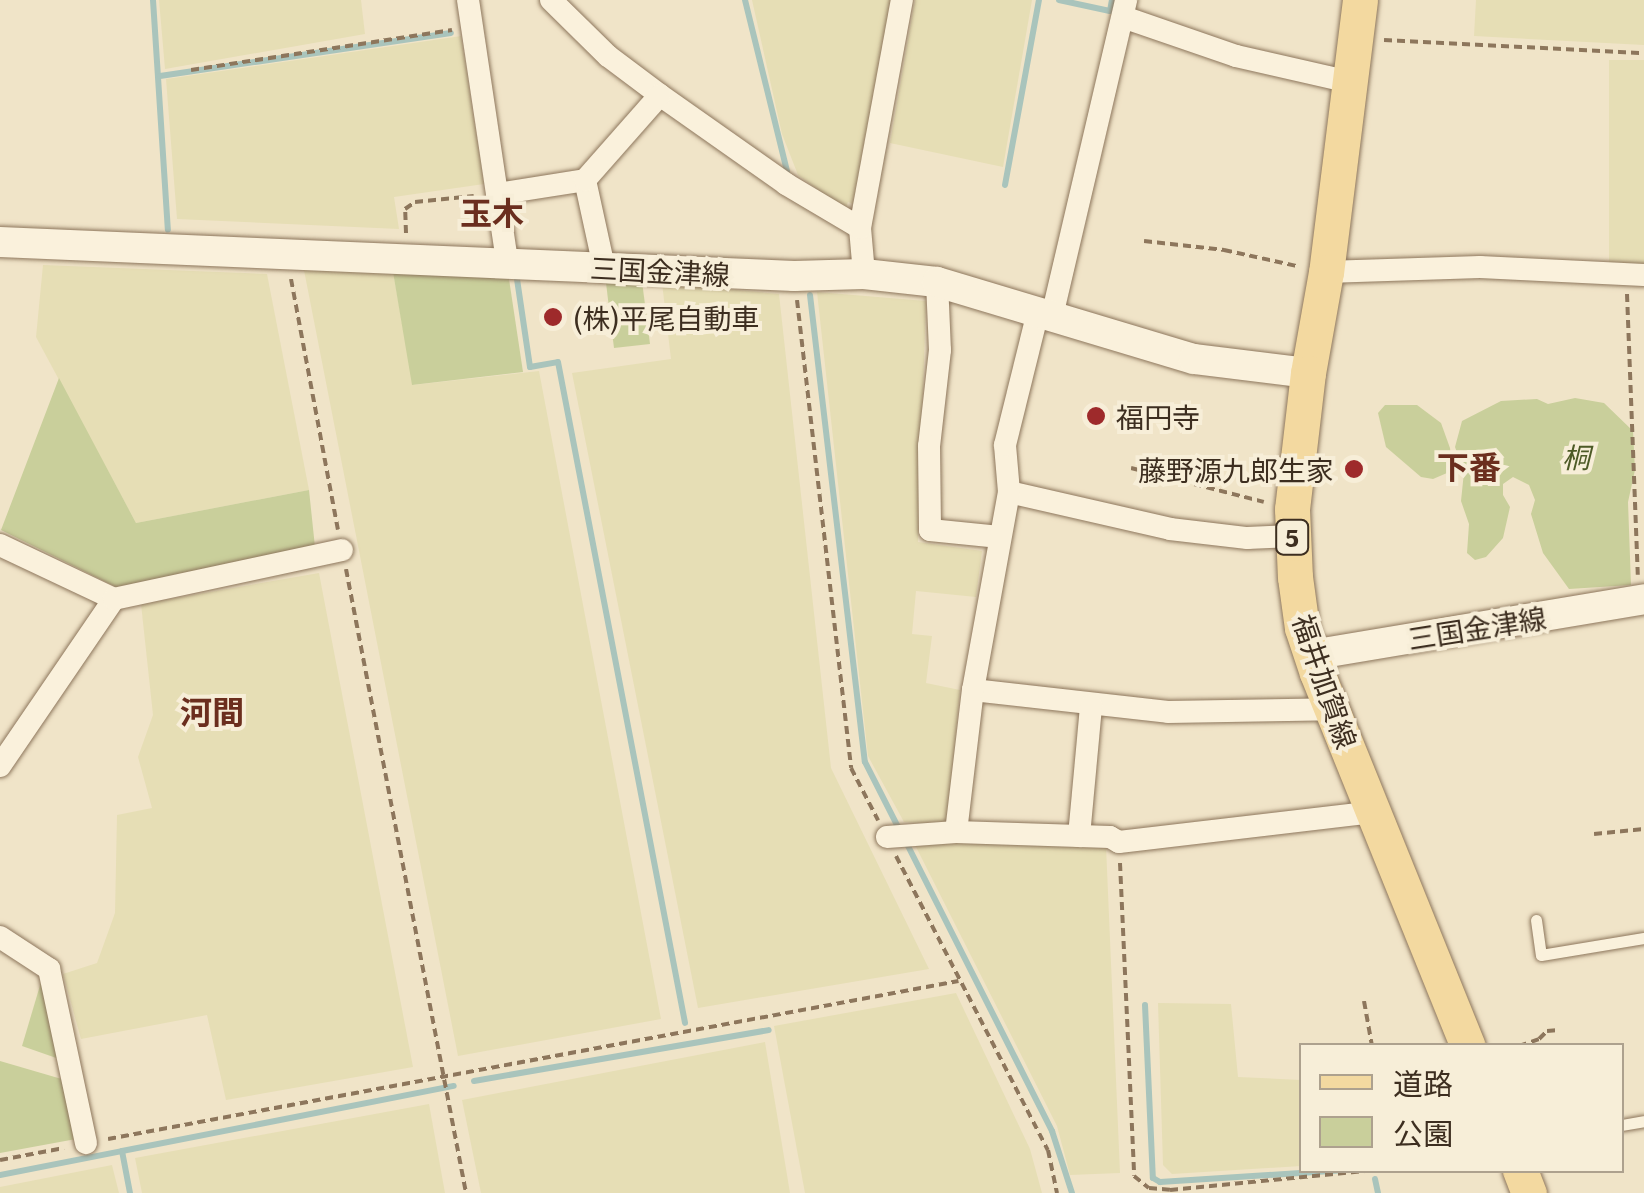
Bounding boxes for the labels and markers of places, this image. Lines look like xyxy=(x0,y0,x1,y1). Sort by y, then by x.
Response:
place label: (株)平尾自動車 xyxy=(573,300,760,334)
marker: (株)平尾自動車 xyxy=(542,306,564,328)
place label: 福円寺 xyxy=(1116,399,1200,433)
marker: 福円寺 xyxy=(1085,405,1107,427)
place label: 藤野源九郎生家 xyxy=(1138,452,1334,486)
marker: 藤野源九郎生家 xyxy=(1343,458,1365,480)

